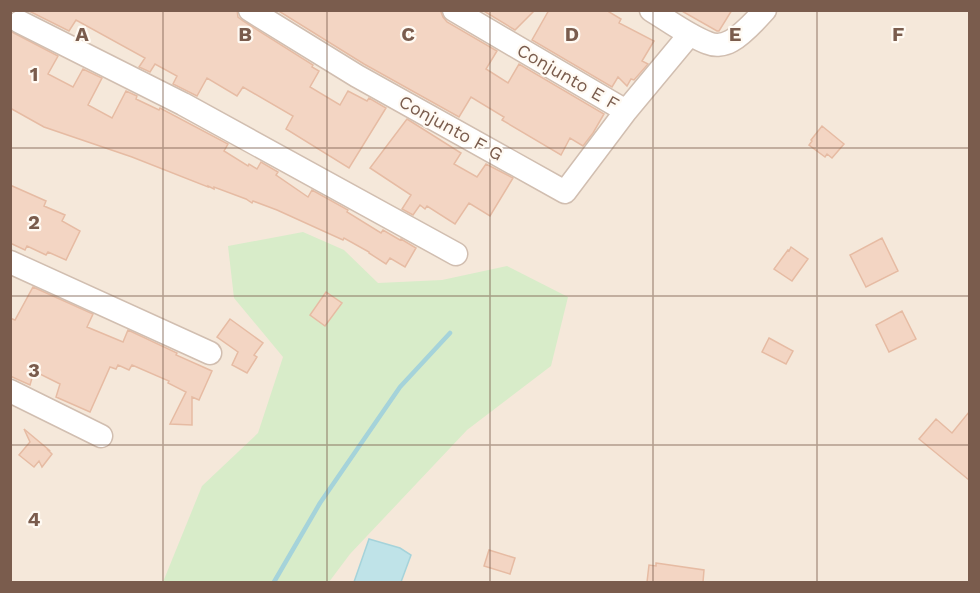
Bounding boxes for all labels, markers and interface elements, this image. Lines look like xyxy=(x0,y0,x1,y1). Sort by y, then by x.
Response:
text: A xyxy=(75,22,89,46)
text: B xyxy=(238,22,252,46)
text: C xyxy=(401,22,415,46)
text: D xyxy=(565,22,579,46)
text: E xyxy=(729,22,741,46)
text: F xyxy=(892,22,904,46)
street label: Conjunto E F xyxy=(514,39,623,114)
text: 1 xyxy=(30,62,38,86)
street label: Conjunto F G xyxy=(396,90,507,165)
text: 2 xyxy=(28,210,40,234)
text: 3 xyxy=(28,358,40,382)
text: 4 xyxy=(28,507,41,531)

